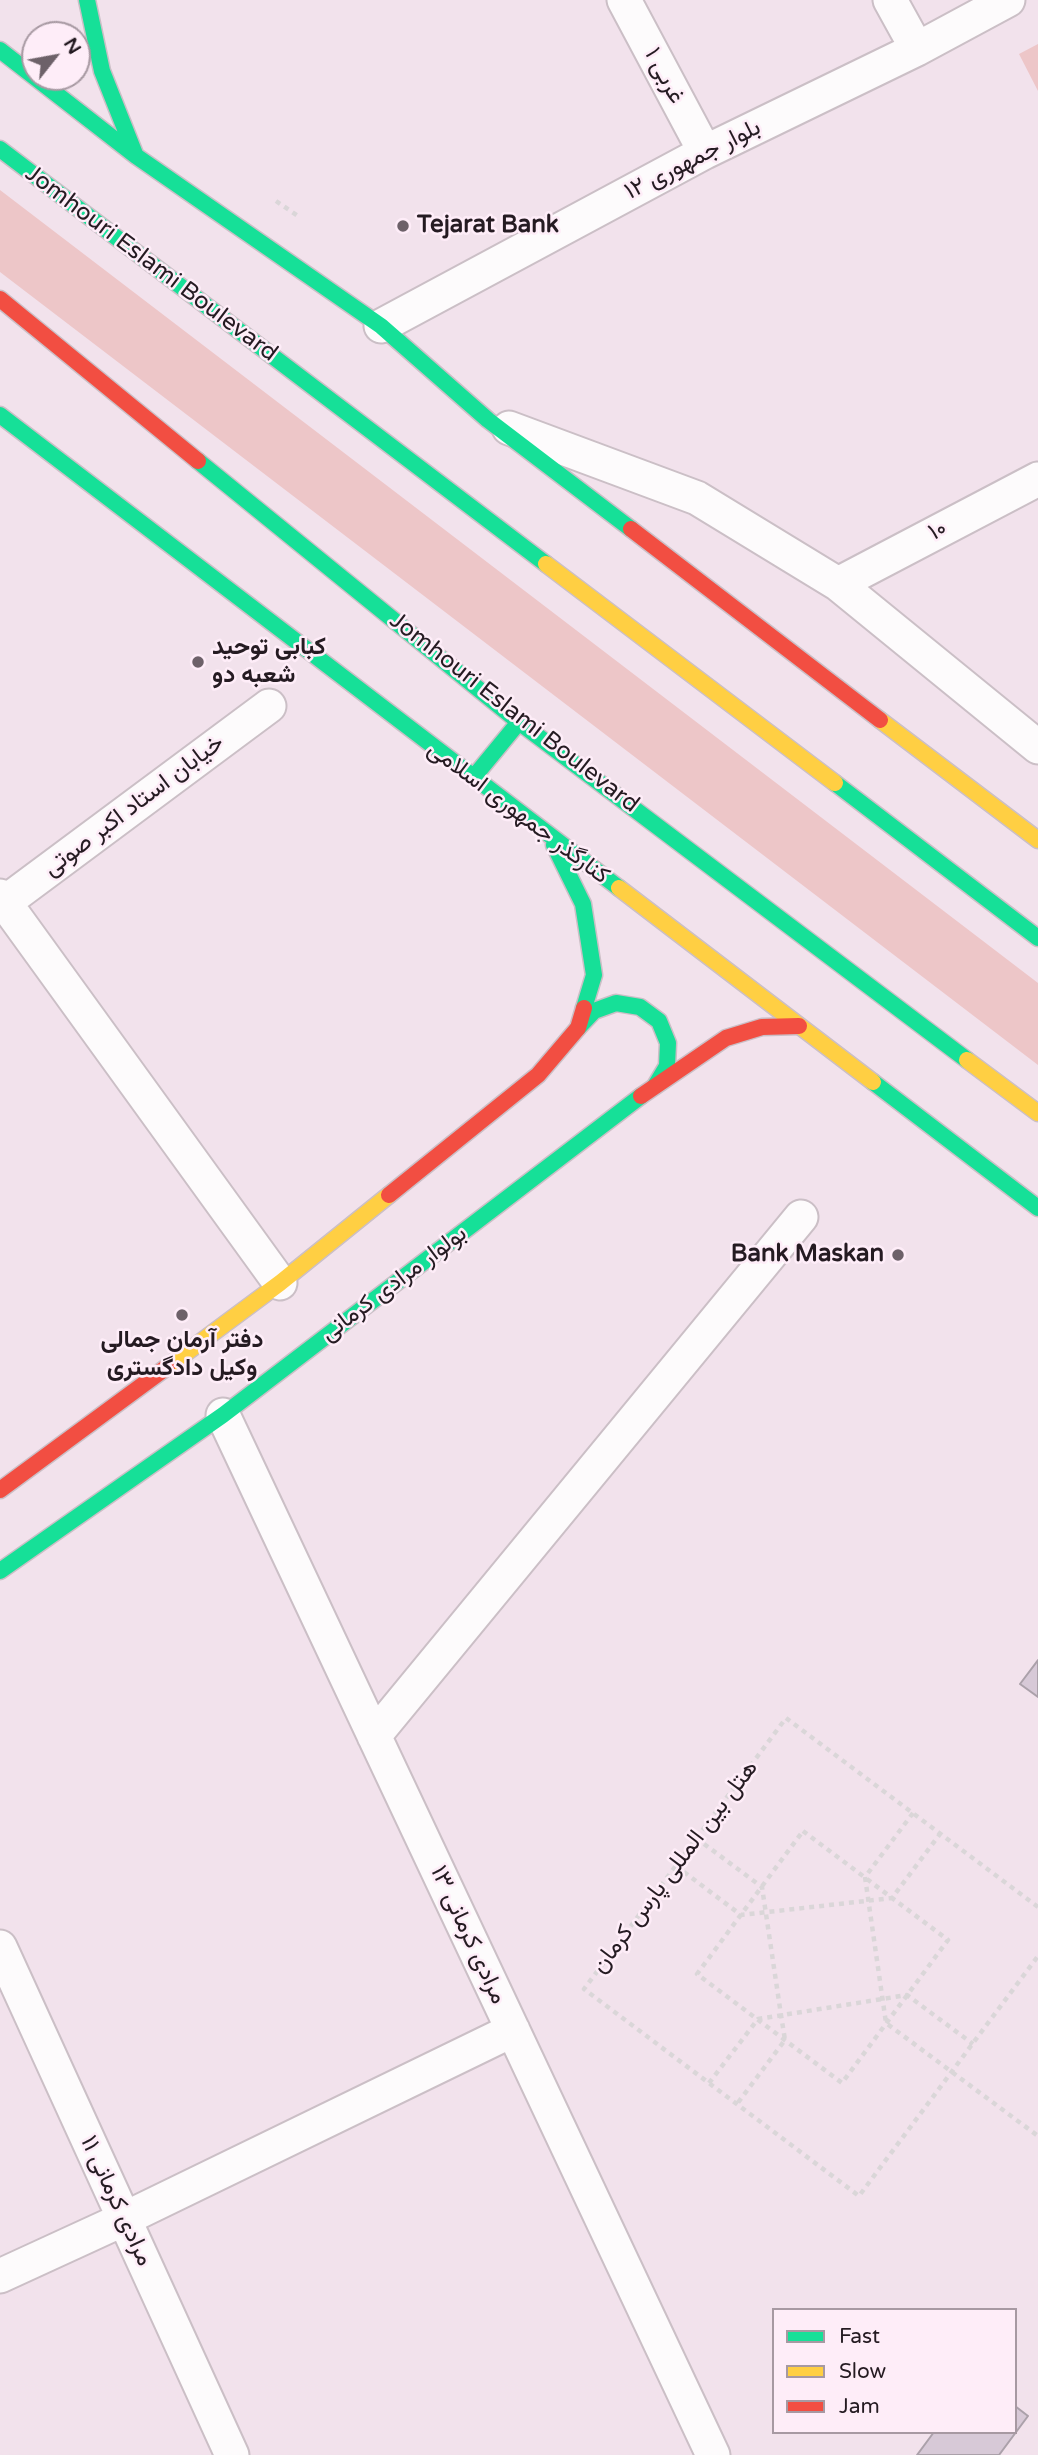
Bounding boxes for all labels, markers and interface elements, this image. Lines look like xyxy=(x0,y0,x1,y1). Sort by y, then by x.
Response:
north arrow xyxy=(21,21,91,91)
text: N xyxy=(59,34,86,58)
street label: ۱ غربی xyxy=(637,43,691,109)
street label: بلوار جمهوری ۱۲ xyxy=(620,113,766,207)
street label: Jomhouri Eslami Boulevard xyxy=(19,160,283,368)
place label: Tejarat Bank xyxy=(417,212,559,240)
marker: Tejarat Bank xyxy=(395,218,411,234)
street label: ۱۰ xyxy=(924,514,952,548)
street label: Jomhouri Eslami Boulevard xyxy=(384,607,644,819)
place label: کبابی توحید شعبه دو xyxy=(212,634,326,690)
marker: کبابی توحید شعبه دو xyxy=(190,654,206,670)
street label: خیابان استاد اکبر صوتی xyxy=(38,729,230,883)
street label: کنارگذر جمهوری اسلامی xyxy=(421,735,615,891)
street label: بولوار مرادی کرمانی xyxy=(315,1220,473,1348)
place label: Bank Maskan xyxy=(731,1241,884,1269)
marker: Bank Maskan xyxy=(890,1247,906,1263)
marker: دفتر آرمان جمالی وکیل دادگستری xyxy=(174,1307,190,1323)
place label: دفتر آرمان جمالی وکیل دادگستری xyxy=(101,1327,263,1383)
street label: هتل بین المللی پارس کرمان xyxy=(585,1755,765,1979)
street label: مرادی کرمانی ۱۳ xyxy=(423,1861,513,2009)
street label: مرادی کرمانی ۱۱ xyxy=(73,2131,159,2271)
legend xyxy=(772,2308,1017,2434)
text: Fast xyxy=(839,2324,880,2349)
text: Slow xyxy=(839,2359,886,2384)
text: Jam xyxy=(839,2394,880,2419)

